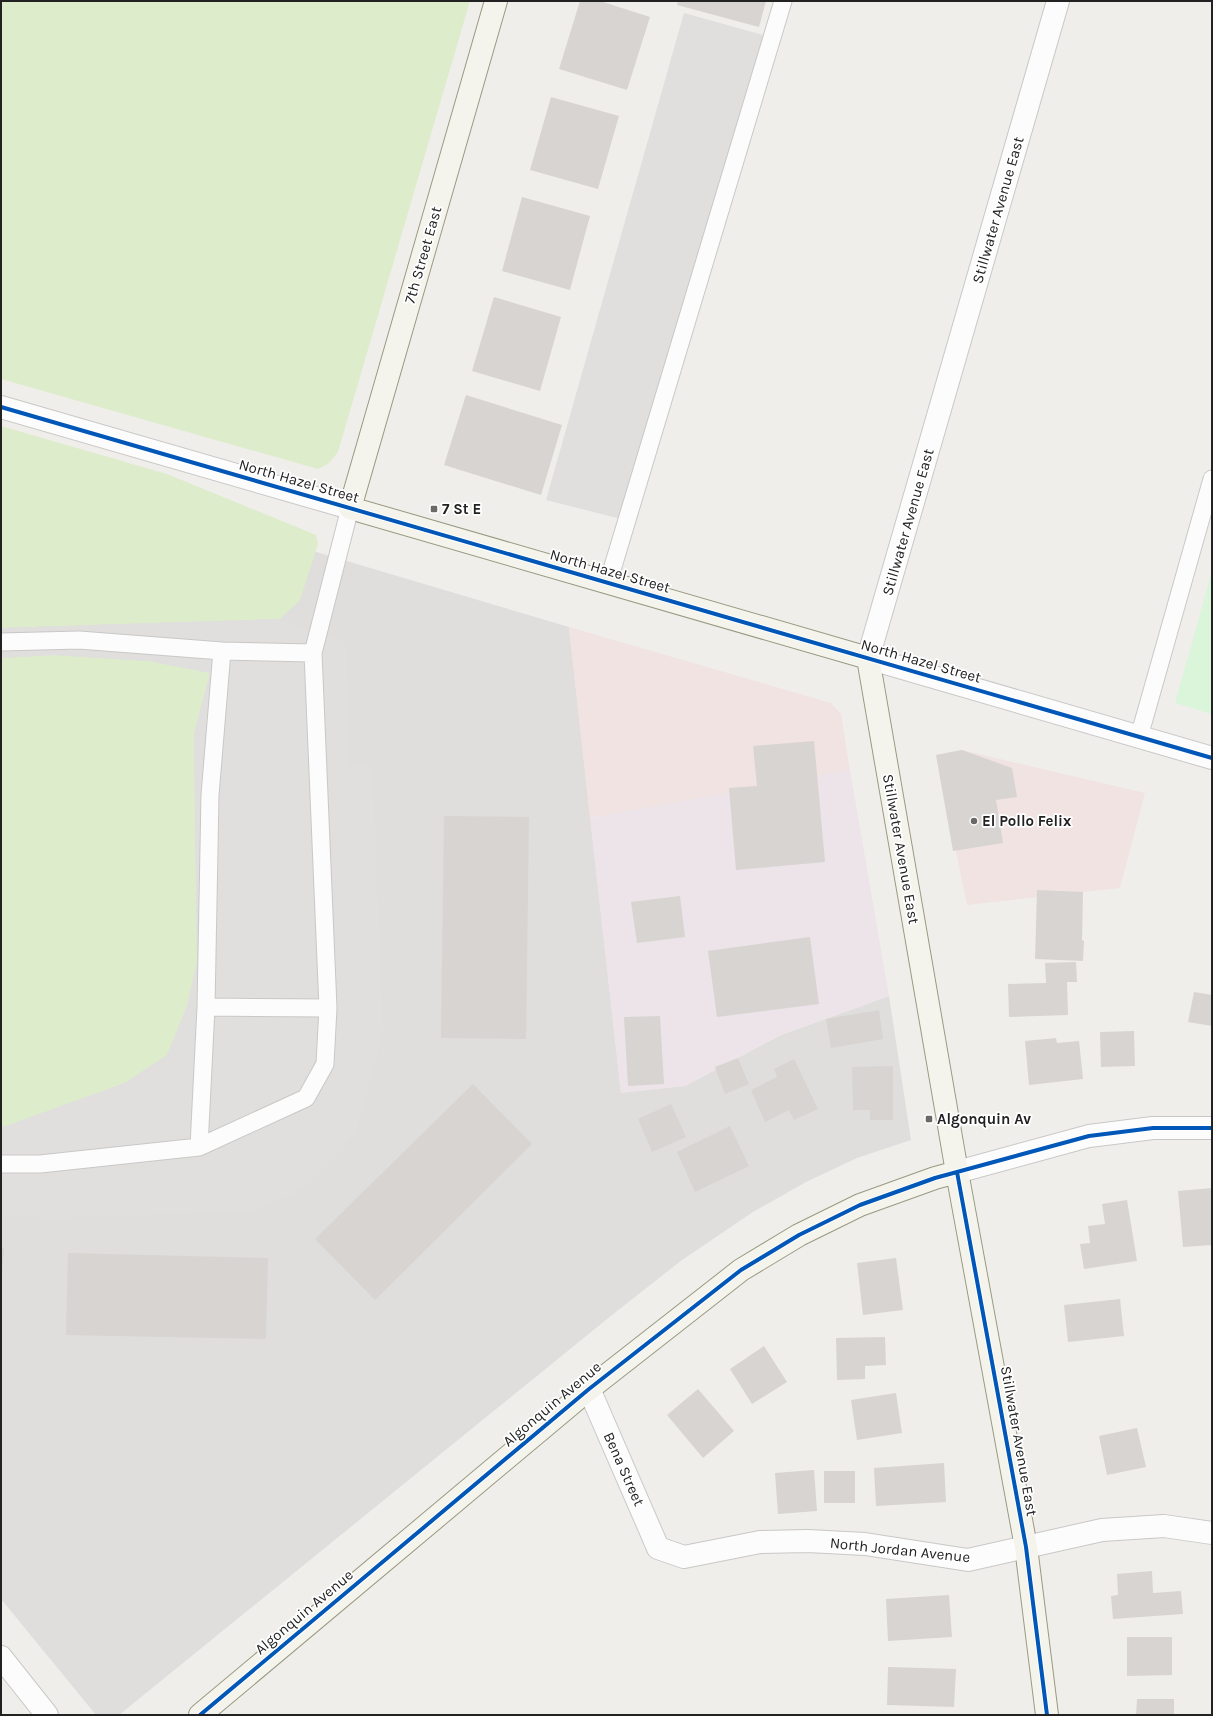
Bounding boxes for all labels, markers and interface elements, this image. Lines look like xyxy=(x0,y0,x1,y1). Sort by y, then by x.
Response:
street label: Stillwater Avenue East xyxy=(968,134,1028,286)
street label: 7th Street East xyxy=(401,204,446,306)
street label: Stillwater Avenue East xyxy=(878,446,938,598)
street label: North Hazel Street xyxy=(237,455,362,507)
place label: 7 St E xyxy=(442,500,481,518)
marker: 7 St E xyxy=(429,504,439,514)
street label: North Hazel Street xyxy=(548,545,673,597)
street label: North Hazel Street xyxy=(859,635,984,687)
street label: Stillwater Avenue East xyxy=(879,773,923,926)
place label: El Pollo Felix xyxy=(982,812,1072,830)
marker: El Pollo Felix xyxy=(969,816,979,826)
place label: Algonquin Av xyxy=(937,1110,1031,1128)
marker: Algonquin Av xyxy=(924,1114,934,1124)
street label: Algonquin Avenue xyxy=(499,1358,605,1450)
street label: Stillwater Avenue East xyxy=(997,1365,1041,1518)
street label: Bena Street xyxy=(600,1429,648,1509)
street label: North Jordan Avenue xyxy=(829,1534,971,1566)
street label: Algonquin Avenue xyxy=(251,1566,357,1658)

